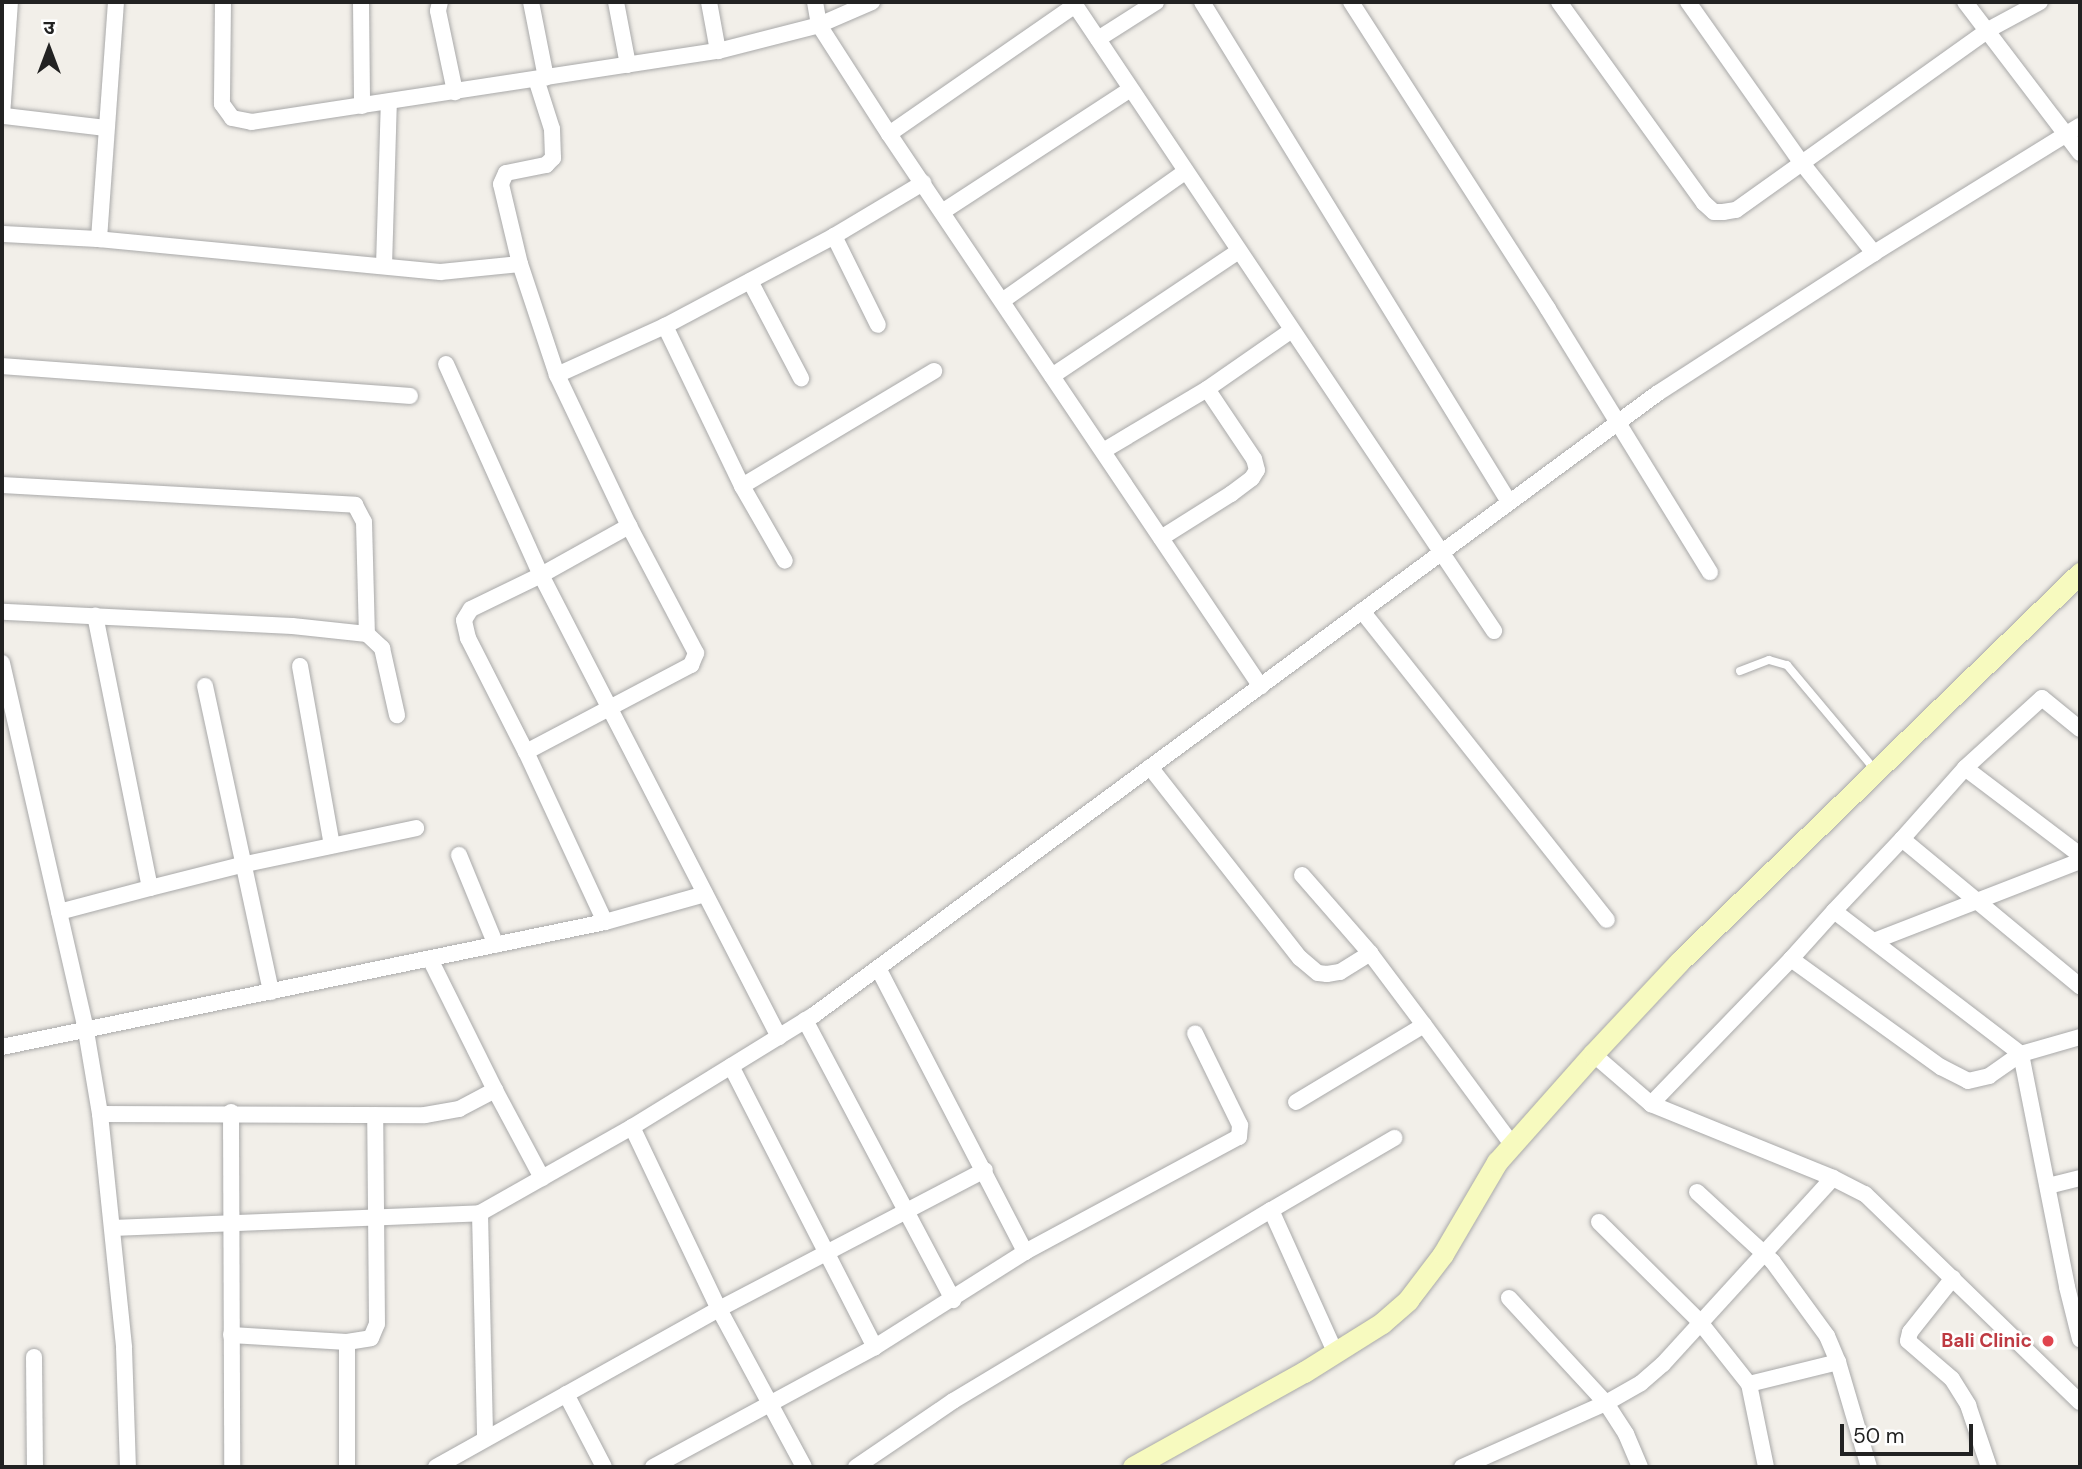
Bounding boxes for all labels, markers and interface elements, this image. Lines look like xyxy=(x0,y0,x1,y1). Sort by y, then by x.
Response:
north arrow xyxy=(14,14,84,84)
text: उ xyxy=(43,15,55,40)
place label: Bali Clinic xyxy=(1941,1330,2032,1352)
marker: Bali Clinic xyxy=(2038,1331,2058,1351)
scale bar xyxy=(1844,1410,1977,1454)
text: 50 m xyxy=(1853,1422,1904,1450)

